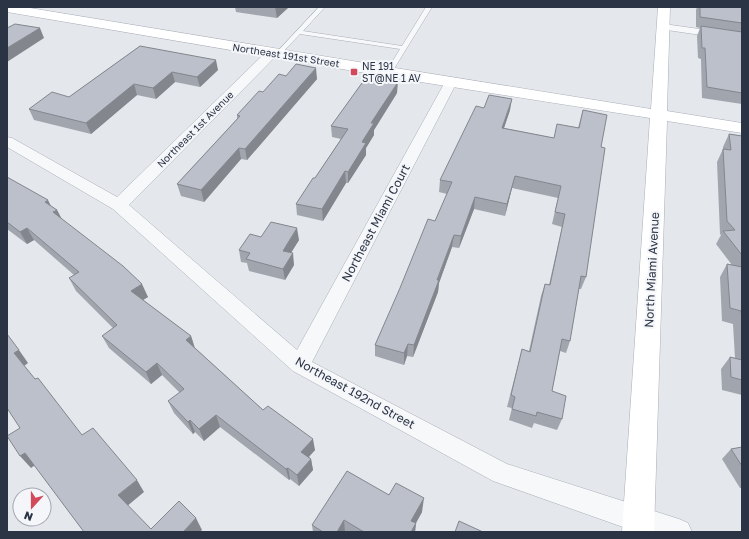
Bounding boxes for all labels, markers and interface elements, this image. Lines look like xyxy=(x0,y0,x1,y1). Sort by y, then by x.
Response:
street label: Northeast 191st Street xyxy=(232,41,340,69)
place label: NE 191 ST@NE 1 AV xyxy=(362,60,421,84)
marker: NE 191 ST@NE 1 AV xyxy=(349,67,359,77)
street label: Northeast 1st Avenue xyxy=(154,88,236,170)
street label: Northeast Miami Court xyxy=(338,161,413,284)
street label: North Miami Avenue xyxy=(641,212,662,328)
street label: Northeast 192nd Street xyxy=(293,353,418,432)
north arrow xyxy=(12,487,52,527)
text: N xyxy=(22,509,34,524)

